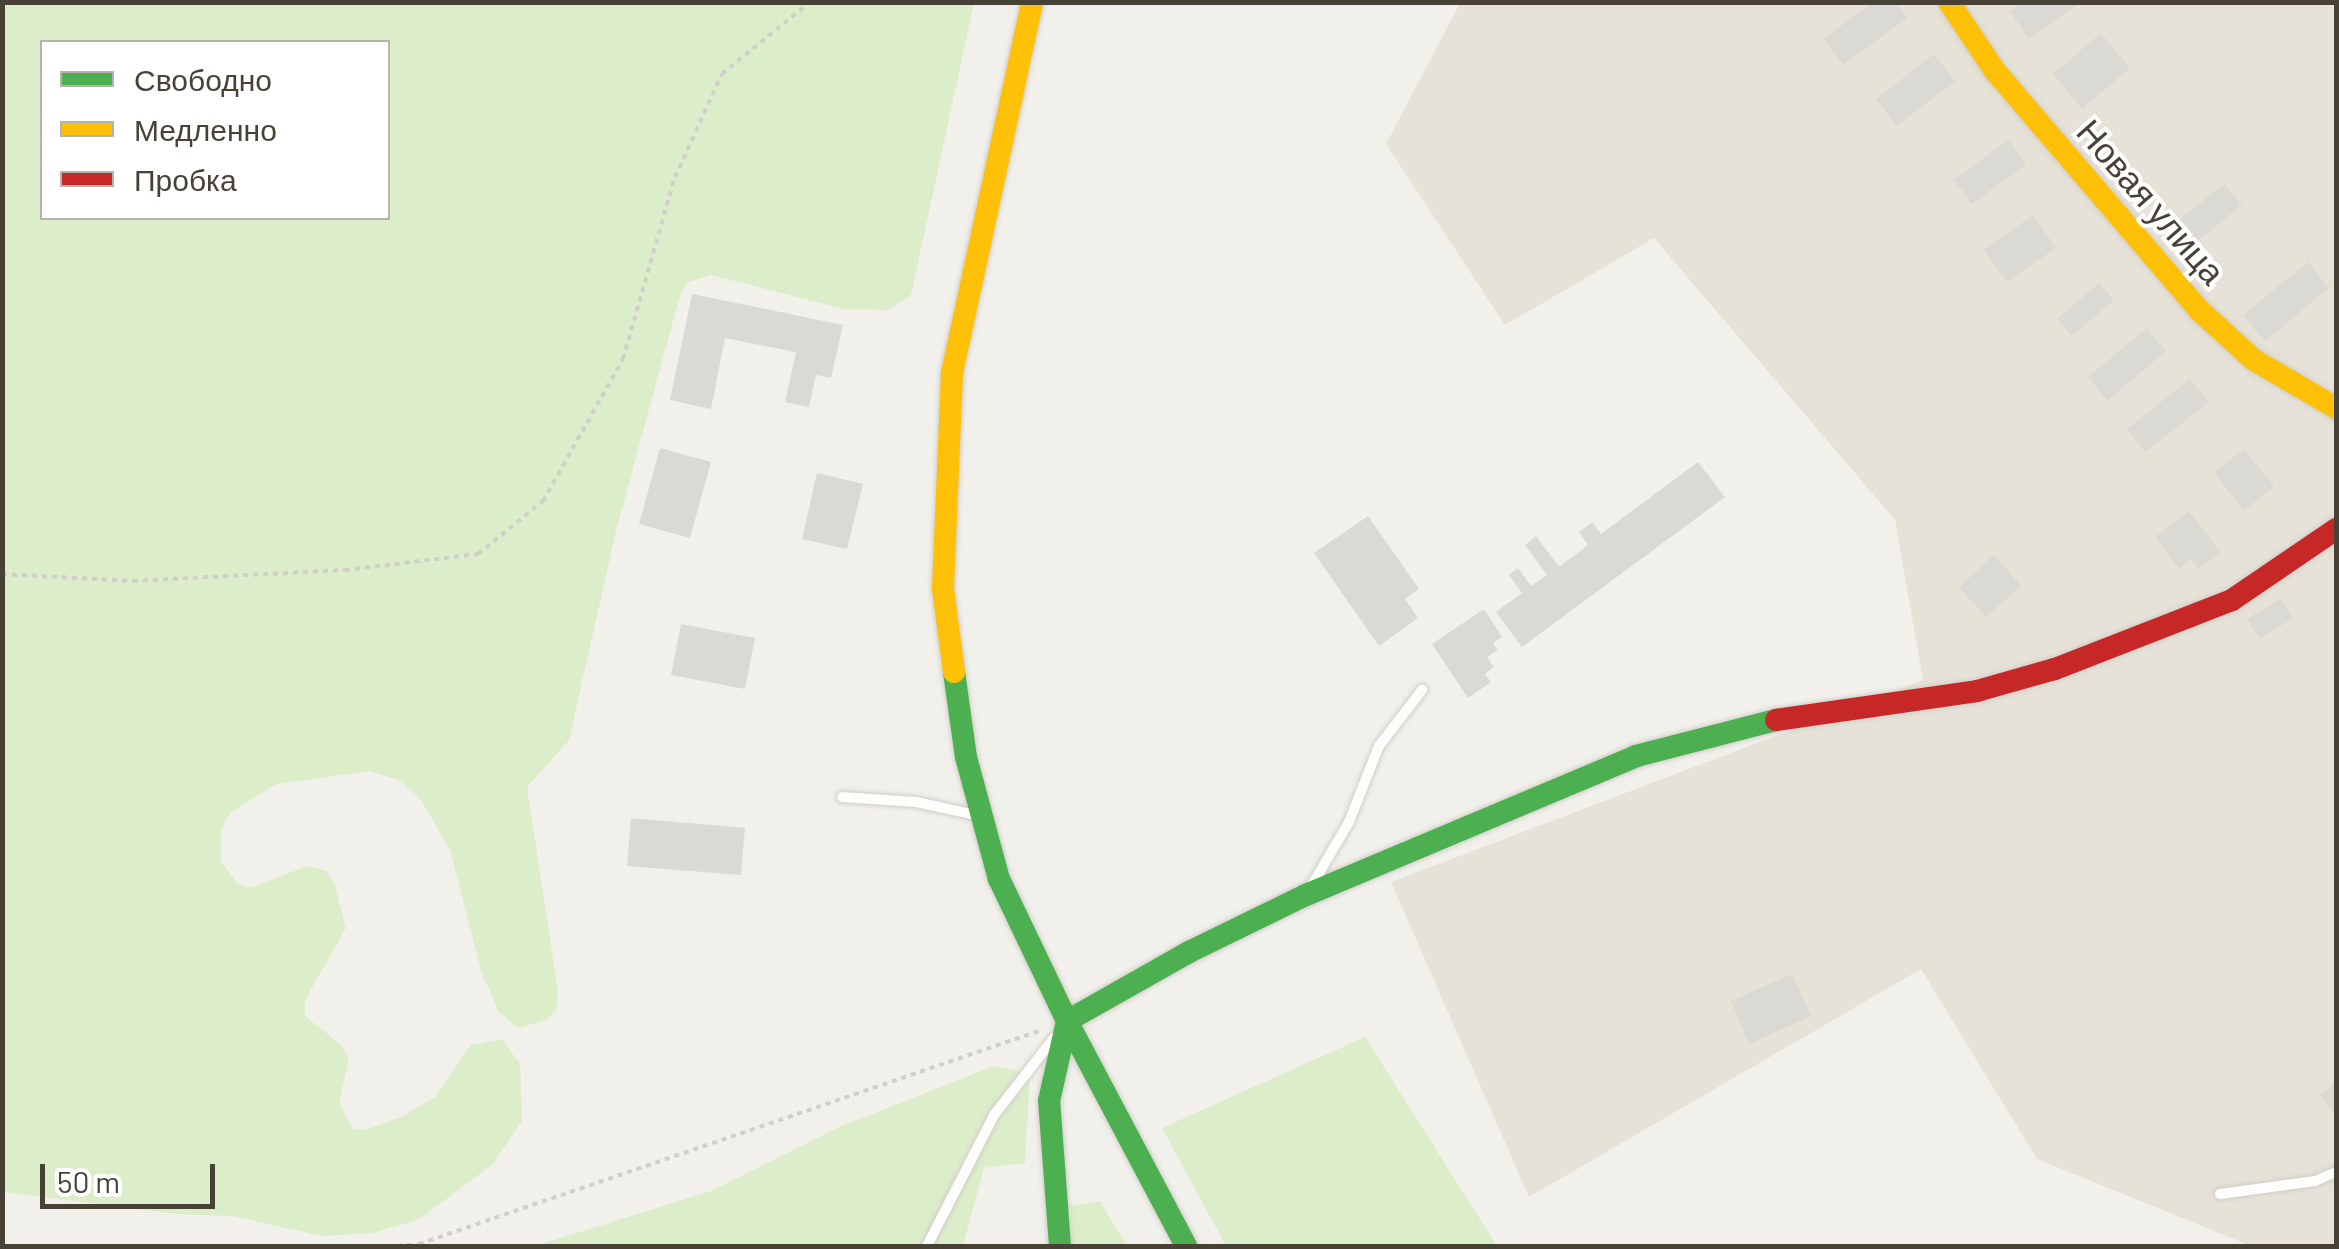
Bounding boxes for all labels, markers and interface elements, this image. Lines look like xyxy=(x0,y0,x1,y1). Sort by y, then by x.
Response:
legend xyxy=(40,40,390,220)
text: Свободно xyxy=(134,61,272,97)
street label: Новая улица xyxy=(2069,110,2235,292)
text: Медленно xyxy=(134,111,277,147)
text: Пробка xyxy=(134,161,237,197)
scale bar xyxy=(45,1144,220,1206)
text: 50 m xyxy=(57,1163,120,1199)

